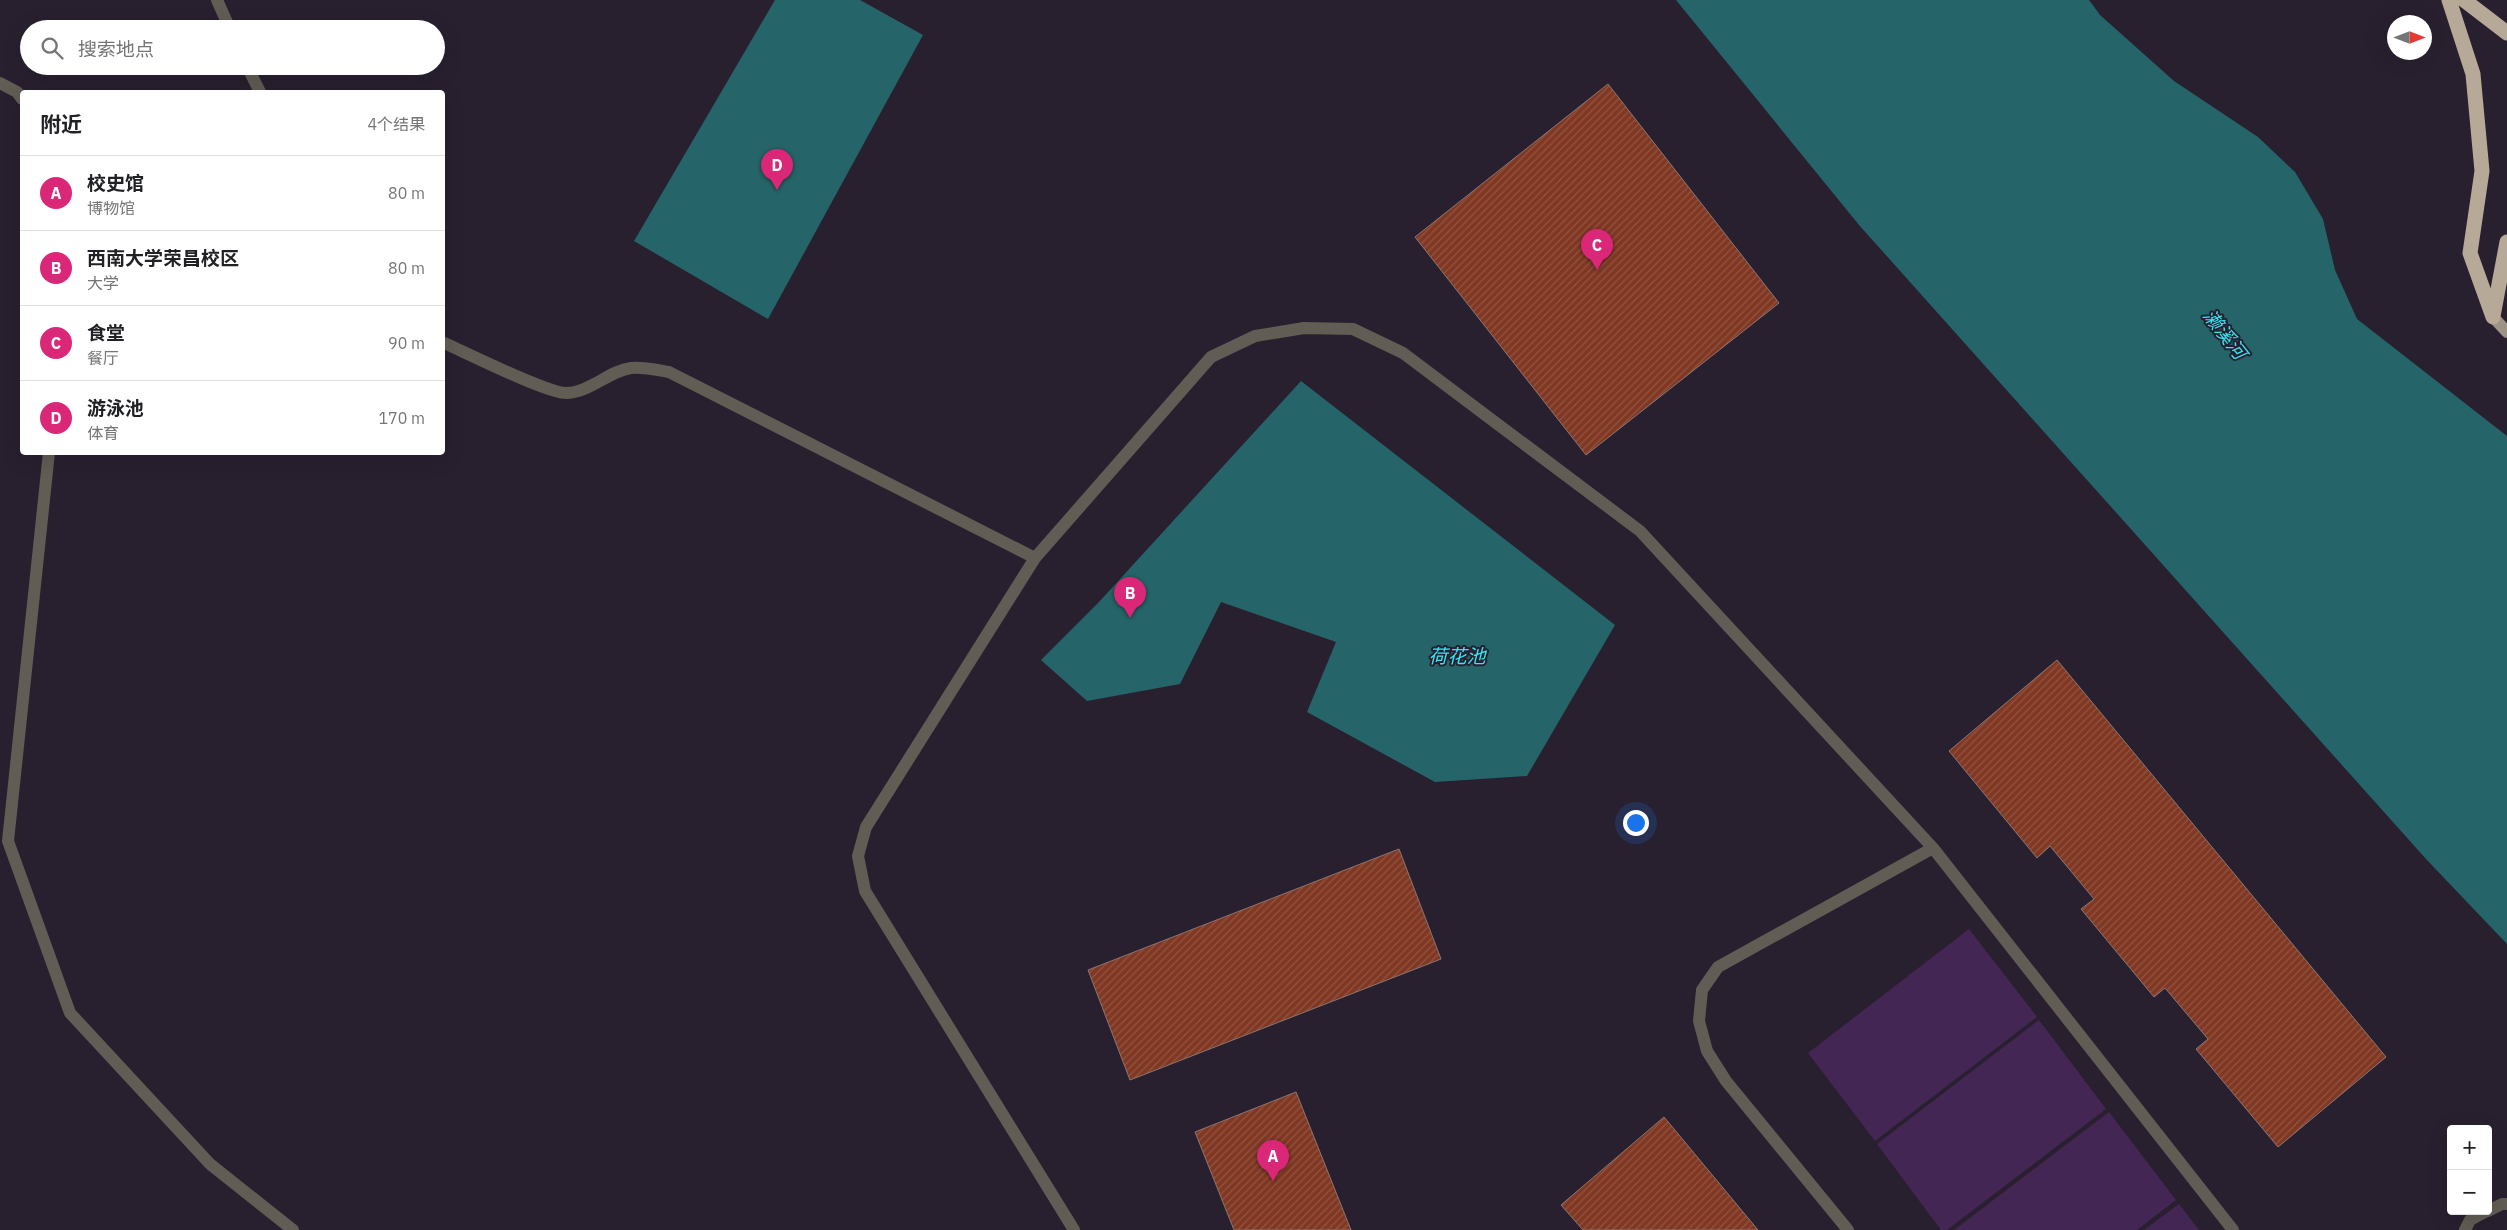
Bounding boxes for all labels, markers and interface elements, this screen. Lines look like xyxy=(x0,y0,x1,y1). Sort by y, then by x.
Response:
north arrow xyxy=(2387,15,2432,60)
search box xyxy=(20,20,445,75)
icon: search xyxy=(38,34,66,62)
text: 搜索地点 xyxy=(78,37,154,61)
text: 附近 xyxy=(40,110,82,138)
text: 4个结果 xyxy=(367,114,425,134)
pin: D xyxy=(761,149,793,190)
text: 校史馆 xyxy=(87,171,144,195)
text: A xyxy=(51,183,61,203)
text: 80 m xyxy=(388,183,425,203)
text: 博物馆 xyxy=(87,198,135,218)
pin: C xyxy=(1581,229,1613,270)
text: 西南大学荣昌校区 xyxy=(87,246,239,270)
text: B xyxy=(51,258,61,278)
text: 80 m xyxy=(388,258,425,278)
text: 大学 xyxy=(87,273,119,293)
water label: 濑溪河 xyxy=(2198,304,2254,367)
text: 食堂 xyxy=(87,321,125,345)
text: C xyxy=(51,333,61,353)
text: 90 m xyxy=(388,333,425,353)
text: 餐厅 xyxy=(87,348,119,368)
text: 游泳池 xyxy=(87,396,144,420)
text: D xyxy=(50,408,62,428)
text: 170 m xyxy=(378,408,425,428)
text: 体育 xyxy=(87,423,119,443)
pin: B xyxy=(1114,577,1146,618)
water label: 荷花池 xyxy=(1428,644,1487,668)
your location xyxy=(1623,810,1649,836)
map controls xyxy=(2447,1125,2492,1215)
button: + xyxy=(2447,1125,2492,1170)
pin: A xyxy=(1257,1140,1289,1181)
button: − xyxy=(2447,1170,2492,1215)

